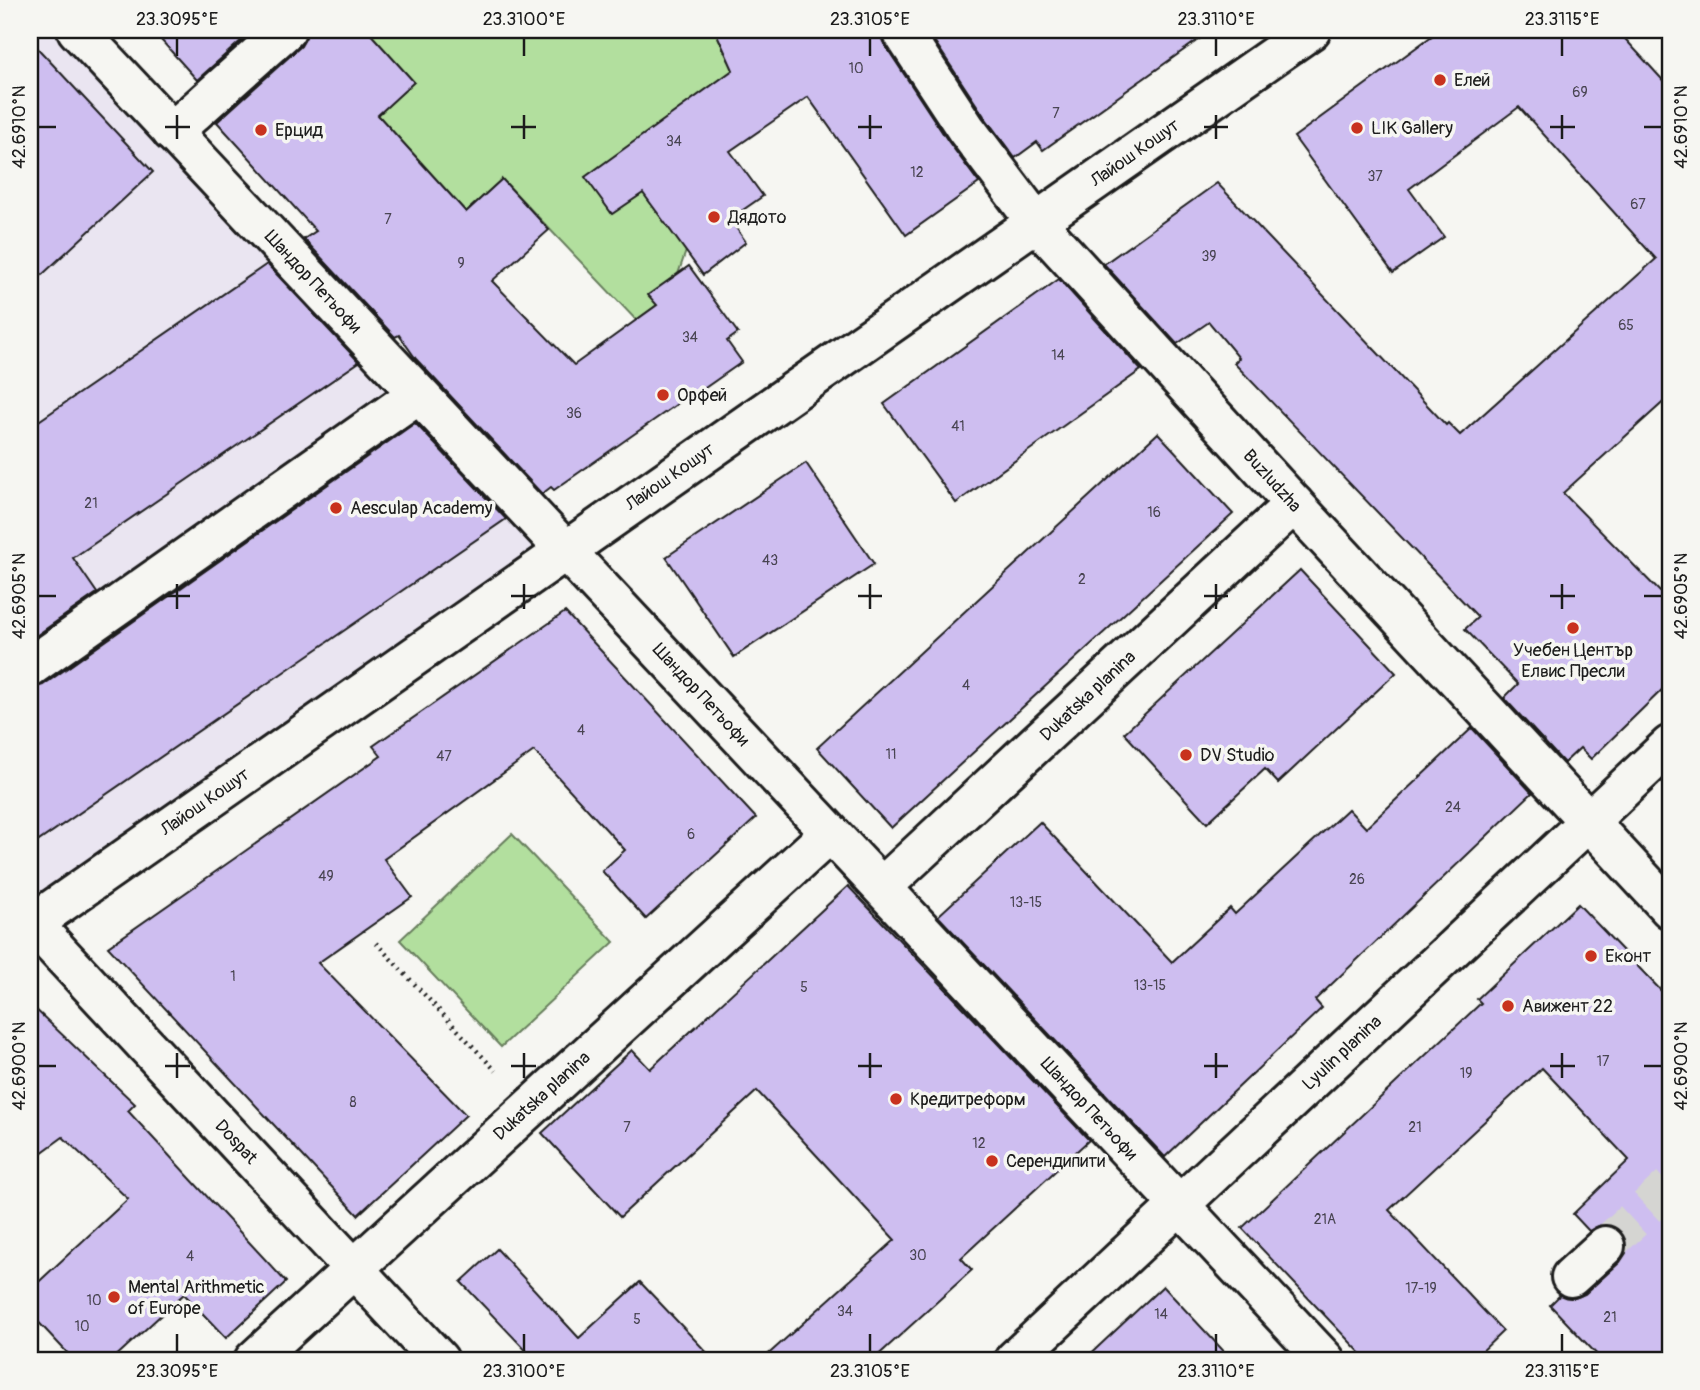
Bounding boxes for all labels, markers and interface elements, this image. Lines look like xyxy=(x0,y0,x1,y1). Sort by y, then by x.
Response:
text: 23.3095°E xyxy=(136,8,218,31)
text: 23.3100°E xyxy=(483,8,565,31)
text: 23.3105°E xyxy=(830,8,910,31)
text: 23.3110°E xyxy=(1177,8,1255,31)
text: 23.3115°E xyxy=(1525,8,1599,31)
house number: 10 xyxy=(848,60,864,77)
place label: Елей xyxy=(1454,69,1490,92)
marker: Елей xyxy=(1432,72,1448,88)
house number: 69 xyxy=(1572,84,1588,101)
text: 42.6910°N xyxy=(8,85,31,169)
text: 42.6910°N xyxy=(1670,85,1693,169)
house number: 7 xyxy=(1052,105,1060,122)
street label: Лайош Кошут xyxy=(1085,114,1184,193)
place label: LIK Gallery xyxy=(1371,117,1453,140)
place label: Ерцид xyxy=(275,119,323,142)
marker: LIK Gallery xyxy=(1349,120,1365,136)
marker: Ерцид xyxy=(253,122,269,138)
house number: 34 xyxy=(666,133,682,150)
house number: 12 xyxy=(910,164,924,181)
house number: 37 xyxy=(1367,168,1383,185)
house number: 67 xyxy=(1630,196,1646,213)
place label: Дядото xyxy=(727,206,787,229)
marker: Дядото xyxy=(706,209,722,225)
house number: 7 xyxy=(384,211,392,228)
street label: Шандор Петьофи xyxy=(259,226,367,338)
house number: 39 xyxy=(1201,248,1217,265)
house number: 9 xyxy=(457,255,465,272)
house number: 65 xyxy=(1618,317,1634,334)
house number: 34 xyxy=(682,329,698,346)
house number: 14 xyxy=(1051,347,1065,364)
place label: Орфей xyxy=(677,384,727,407)
marker: Орфей xyxy=(655,387,671,403)
house number: 36 xyxy=(566,405,582,422)
house number: 41 xyxy=(951,418,965,435)
street label: Лайош Кошут xyxy=(620,438,719,517)
street label: Buzludzha xyxy=(1238,445,1306,517)
house number: 21 xyxy=(84,495,98,512)
place label: Aesculap Academy xyxy=(350,497,493,520)
marker: Aesculap Academy xyxy=(328,500,344,516)
house number: 16 xyxy=(1147,504,1161,521)
house number: 43 xyxy=(762,552,778,569)
text: 42.6905°N xyxy=(8,553,31,639)
text: 42.6905°N xyxy=(1670,553,1693,639)
house number: 2 xyxy=(1078,571,1086,588)
marker: Учебен Център Елвис Пресли xyxy=(1565,620,1581,636)
street label: Шандор Петьофи xyxy=(647,639,755,751)
place label: Учебен Център Елвис Пресли xyxy=(1513,639,1633,683)
street label: Dukatska planina xyxy=(1035,646,1141,746)
house number: 4 xyxy=(962,677,970,694)
house number: 4 xyxy=(577,722,585,739)
place label: DV Studio xyxy=(1200,744,1275,767)
house number: 11 xyxy=(886,746,896,763)
marker: DV Studio xyxy=(1178,747,1194,763)
house number: 47 xyxy=(436,748,452,765)
street label: Лайош Кошут xyxy=(155,763,254,842)
house number: 24 xyxy=(1445,799,1461,816)
house number: 6 xyxy=(687,826,695,843)
house number: 49 xyxy=(318,868,334,885)
house number: 26 xyxy=(1349,871,1365,888)
house number: 13-15 xyxy=(1010,894,1042,911)
place label: Еконт xyxy=(1605,945,1651,968)
marker: Еконт xyxy=(1583,948,1599,964)
house number: 1 xyxy=(230,968,236,985)
house number: 13-15 xyxy=(1134,977,1166,994)
house number: 5 xyxy=(800,979,808,996)
place label: Авижент 22 xyxy=(1522,995,1613,1018)
marker: Авижент 22 xyxy=(1500,998,1516,1014)
street label: Lyulin planina xyxy=(1297,1010,1387,1096)
text: 42.6900°N xyxy=(8,1022,31,1110)
text: 42.6900°N xyxy=(1670,1022,1693,1110)
street label: Dukatska planina xyxy=(489,1046,595,1146)
street label: Шандор Петьофи xyxy=(1035,1053,1143,1165)
house number: 17 xyxy=(1597,1053,1610,1070)
house number: 19 xyxy=(1460,1065,1472,1082)
place label: Кредитреформ xyxy=(910,1088,1026,1111)
marker: Кредитреформ xyxy=(888,1091,904,1107)
house number: 8 xyxy=(349,1094,357,1111)
street label: Dospat xyxy=(210,1115,263,1170)
house number: 7 xyxy=(623,1119,631,1136)
house number: 21 xyxy=(1408,1119,1422,1136)
house number: 12 xyxy=(972,1135,986,1152)
place label: Серендипити xyxy=(1006,1150,1105,1173)
marker: Серендипити xyxy=(984,1153,1000,1169)
house number: 21А xyxy=(1314,1211,1336,1228)
house number: 30 xyxy=(909,1247,927,1264)
house number: 4 xyxy=(186,1248,194,1265)
place label: Mental Arithmetic of Europe xyxy=(128,1276,265,1320)
house number: 17-19 xyxy=(1405,1280,1437,1297)
marker: Mental Arithmetic of Europe xyxy=(106,1289,122,1305)
house number: 10 xyxy=(86,1292,102,1309)
house number: 34 xyxy=(837,1303,853,1320)
house number: 14 xyxy=(1154,1306,1168,1323)
house number: 21 xyxy=(1603,1309,1617,1326)
house number: 5 xyxy=(633,1311,641,1328)
house number: 10 xyxy=(74,1318,90,1335)
text: 23.3095°E xyxy=(136,1360,218,1383)
text: 23.3100°E xyxy=(483,1360,565,1383)
text: 23.3105°E xyxy=(830,1360,910,1383)
text: 23.3110°E xyxy=(1177,1360,1255,1383)
text: 23.3115°E xyxy=(1525,1360,1599,1383)

